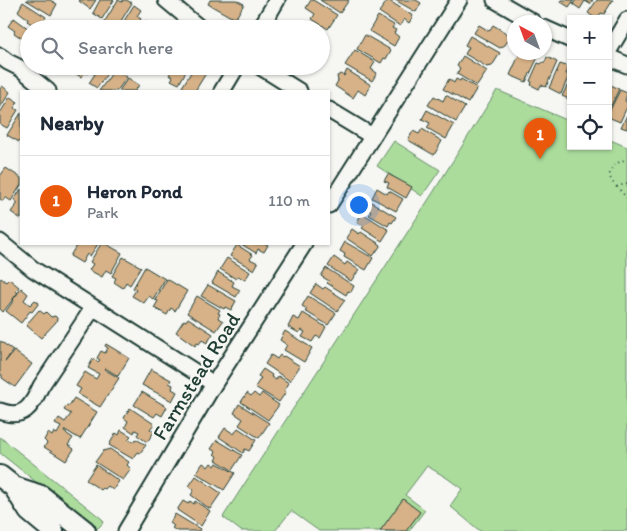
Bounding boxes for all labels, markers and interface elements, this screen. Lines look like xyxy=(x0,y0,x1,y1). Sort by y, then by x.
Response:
north arrow xyxy=(507,15,552,60)
map controls xyxy=(567,15,612,150)
button: + xyxy=(567,15,612,60)
search box xyxy=(20,20,330,75)
icon: search xyxy=(38,34,66,62)
text: Search here xyxy=(78,36,173,59)
button: − xyxy=(567,60,612,105)
button: locate xyxy=(567,105,612,150)
text: Nearby xyxy=(40,110,104,135)
pin: 1 xyxy=(524,118,556,159)
text: Heron Pond xyxy=(87,180,183,203)
text: 1 xyxy=(52,191,60,210)
text: 110 m xyxy=(268,191,310,210)
your location xyxy=(346,192,372,218)
text: Park xyxy=(87,203,118,222)
street label: Farmstead Road xyxy=(147,307,245,444)

